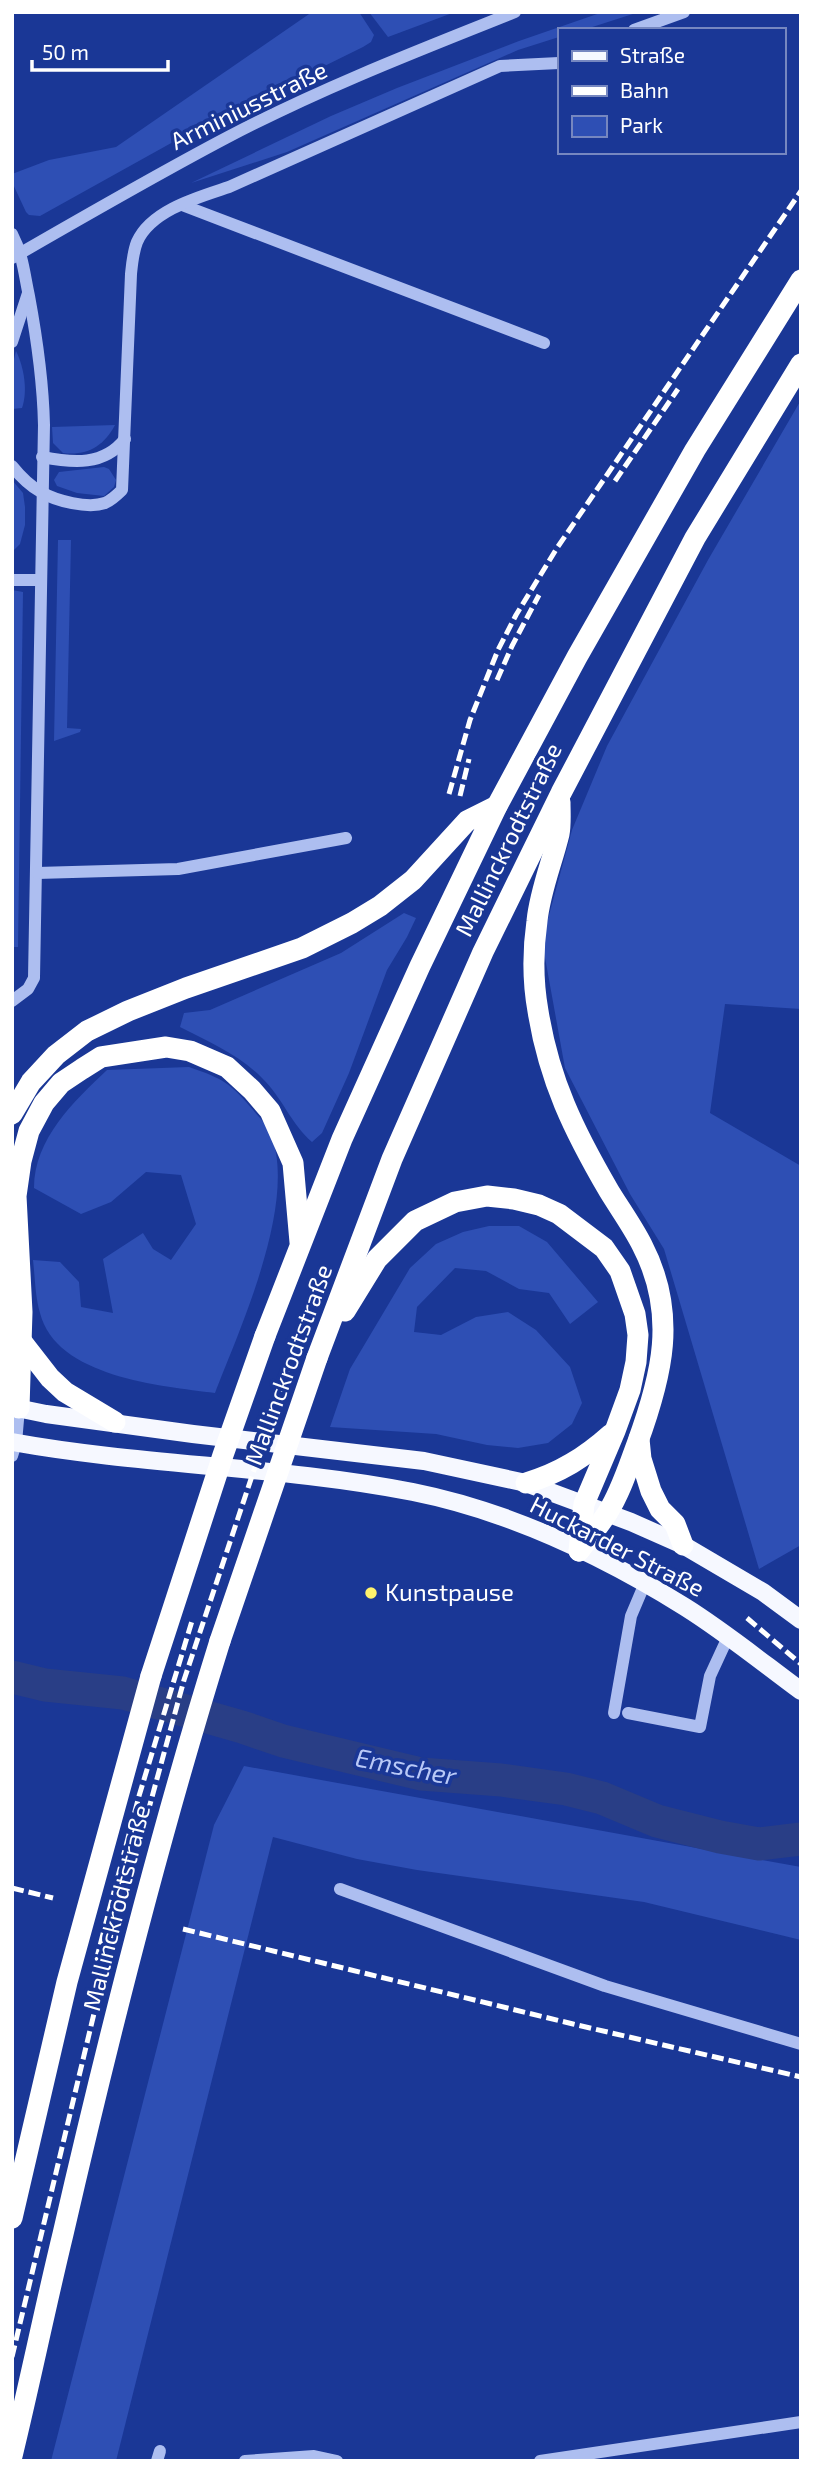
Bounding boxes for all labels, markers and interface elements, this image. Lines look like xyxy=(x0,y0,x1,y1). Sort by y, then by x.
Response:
scale bar xyxy=(32,28,168,72)
legend xyxy=(558,28,785,154)
text: 50 m xyxy=(42,39,89,64)
text: Straße xyxy=(620,42,685,67)
street label: Arminiusstraße xyxy=(165,54,331,155)
text: Bahn xyxy=(620,77,669,102)
text: Park xyxy=(620,112,663,137)
street label: Mallinckrodtstraße xyxy=(448,738,567,941)
street label: Mallinckrodtstraße xyxy=(238,1260,337,1469)
street label: Huckarder Straße xyxy=(526,1489,710,1602)
place label: Kunstpause xyxy=(385,1577,514,1606)
marker: Kunstpause xyxy=(363,1585,379,1601)
water label: Emscher xyxy=(353,1741,460,1791)
street label: Mallinckrodtstraße xyxy=(76,1802,155,2014)

